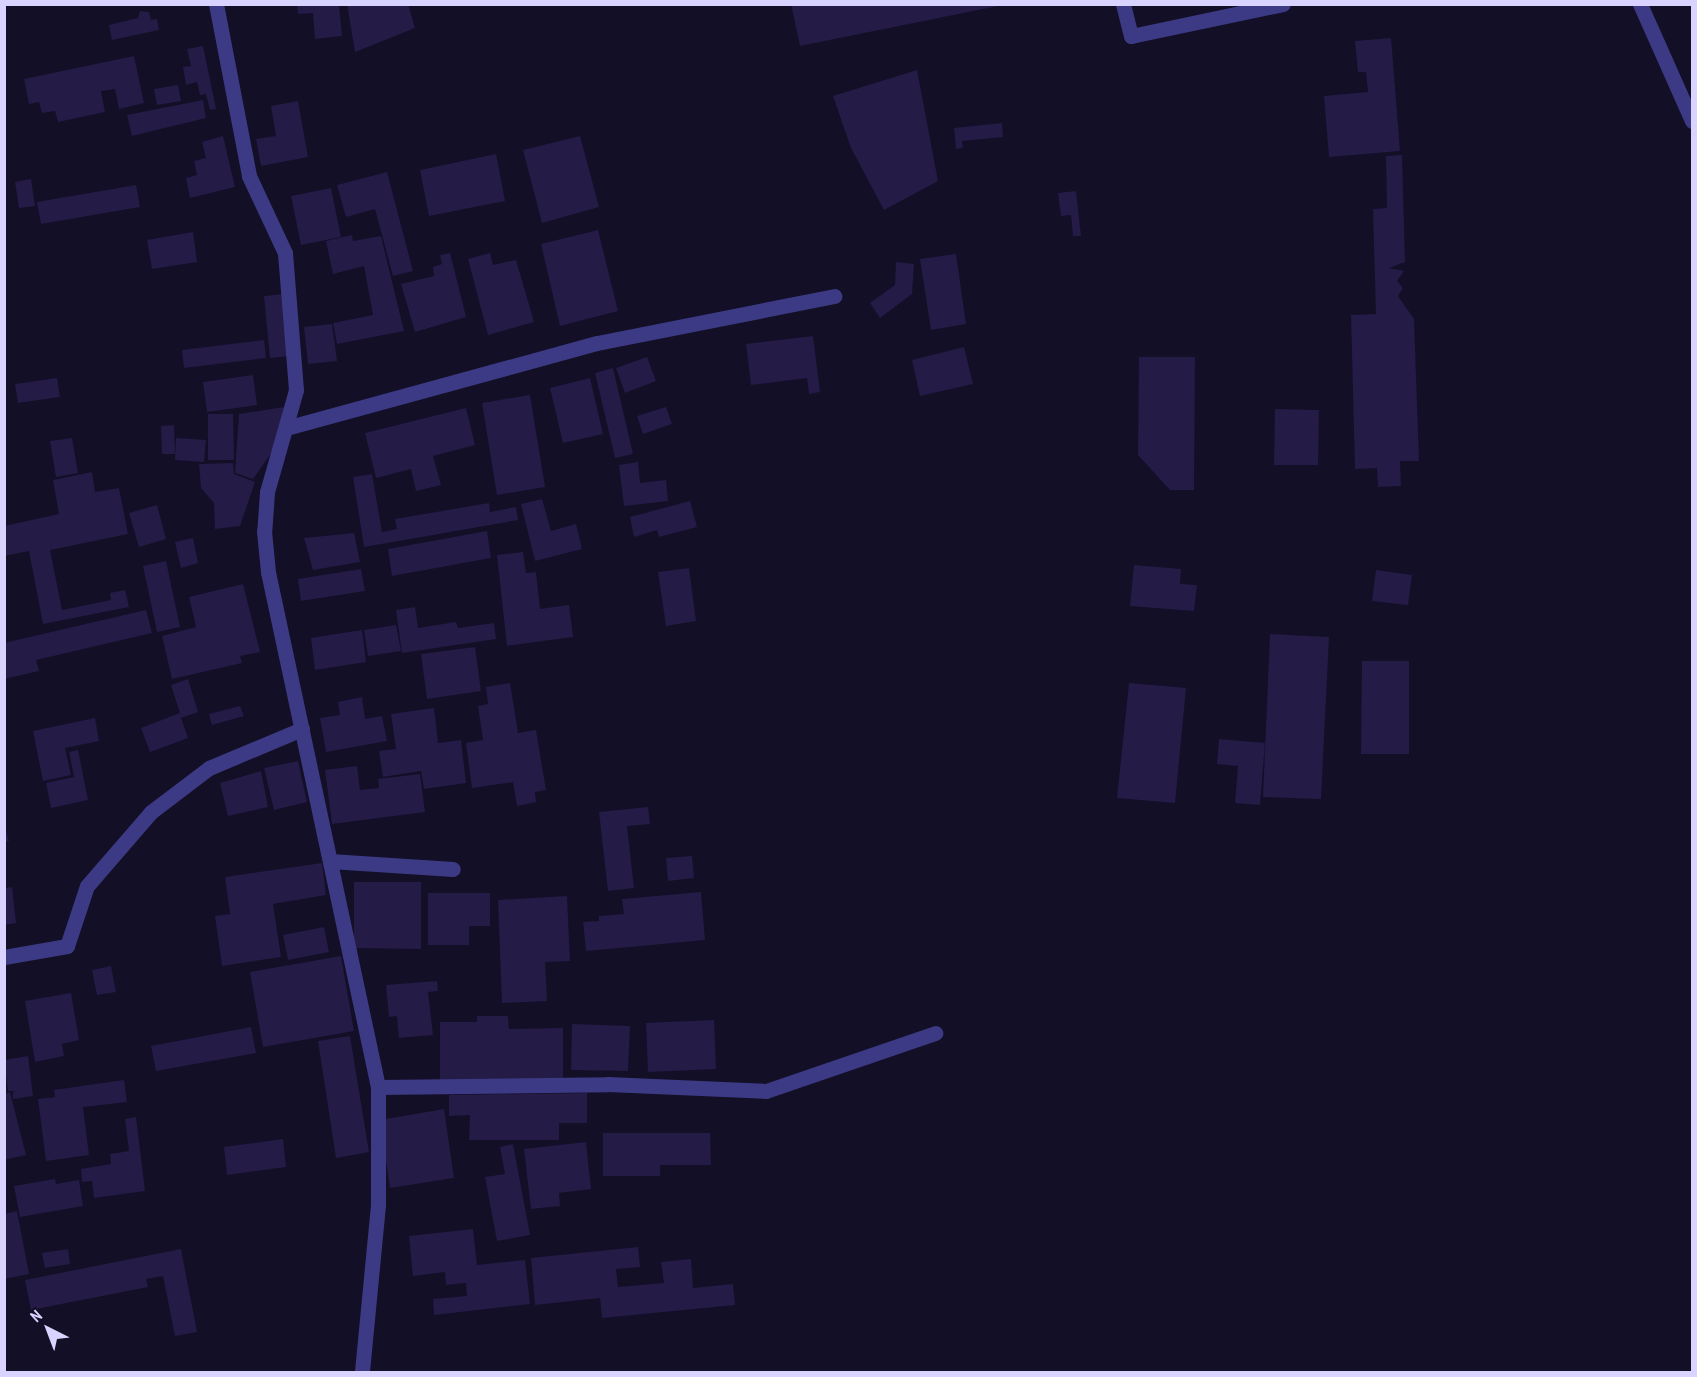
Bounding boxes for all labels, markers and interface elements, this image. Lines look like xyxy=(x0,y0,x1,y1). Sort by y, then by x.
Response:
north arrow xyxy=(18,1299,78,1359)
text: N xyxy=(26,1305,46,1326)

